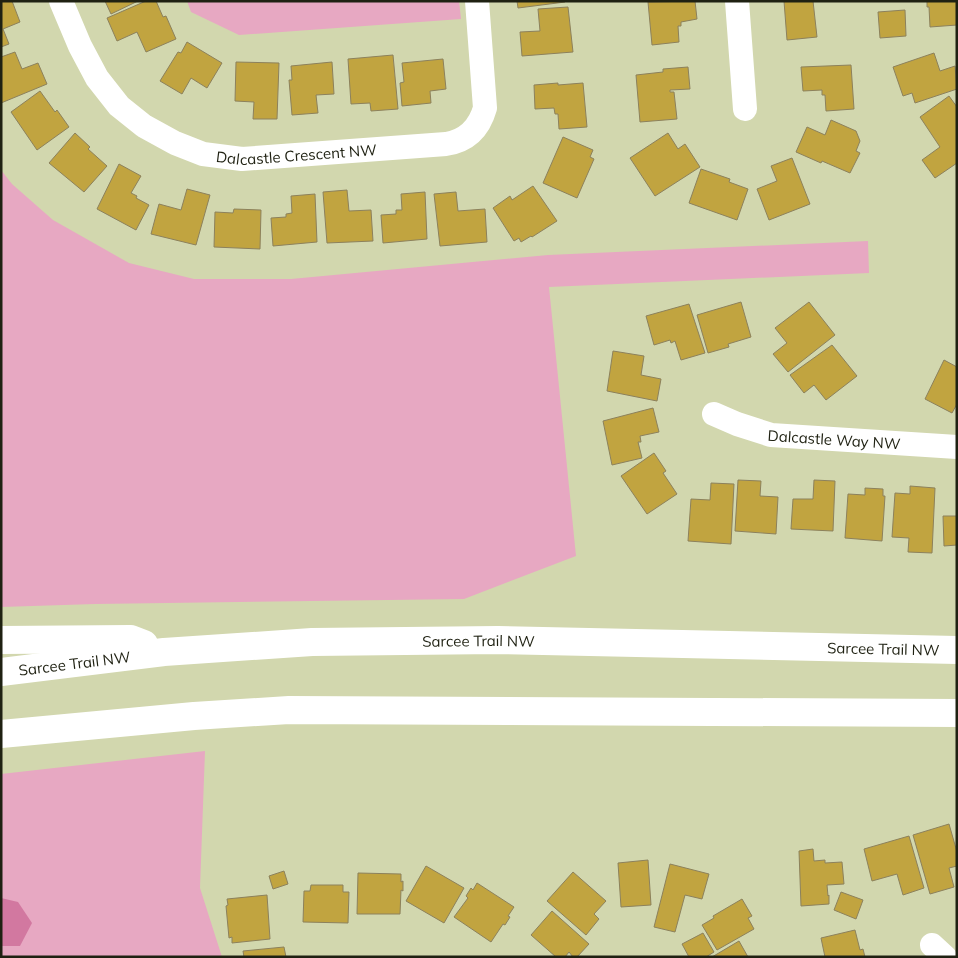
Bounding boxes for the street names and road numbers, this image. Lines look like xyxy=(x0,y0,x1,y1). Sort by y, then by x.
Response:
street label: Dalcastle Crescent NW xyxy=(215,140,378,169)
street label: Dalcastle Way NW xyxy=(767,425,901,453)
street label: Sarcee Trail NW xyxy=(422,630,535,650)
street label: Sarcee Trail NW xyxy=(827,638,940,659)
street label: Sarcee Trail NW xyxy=(17,647,132,679)

